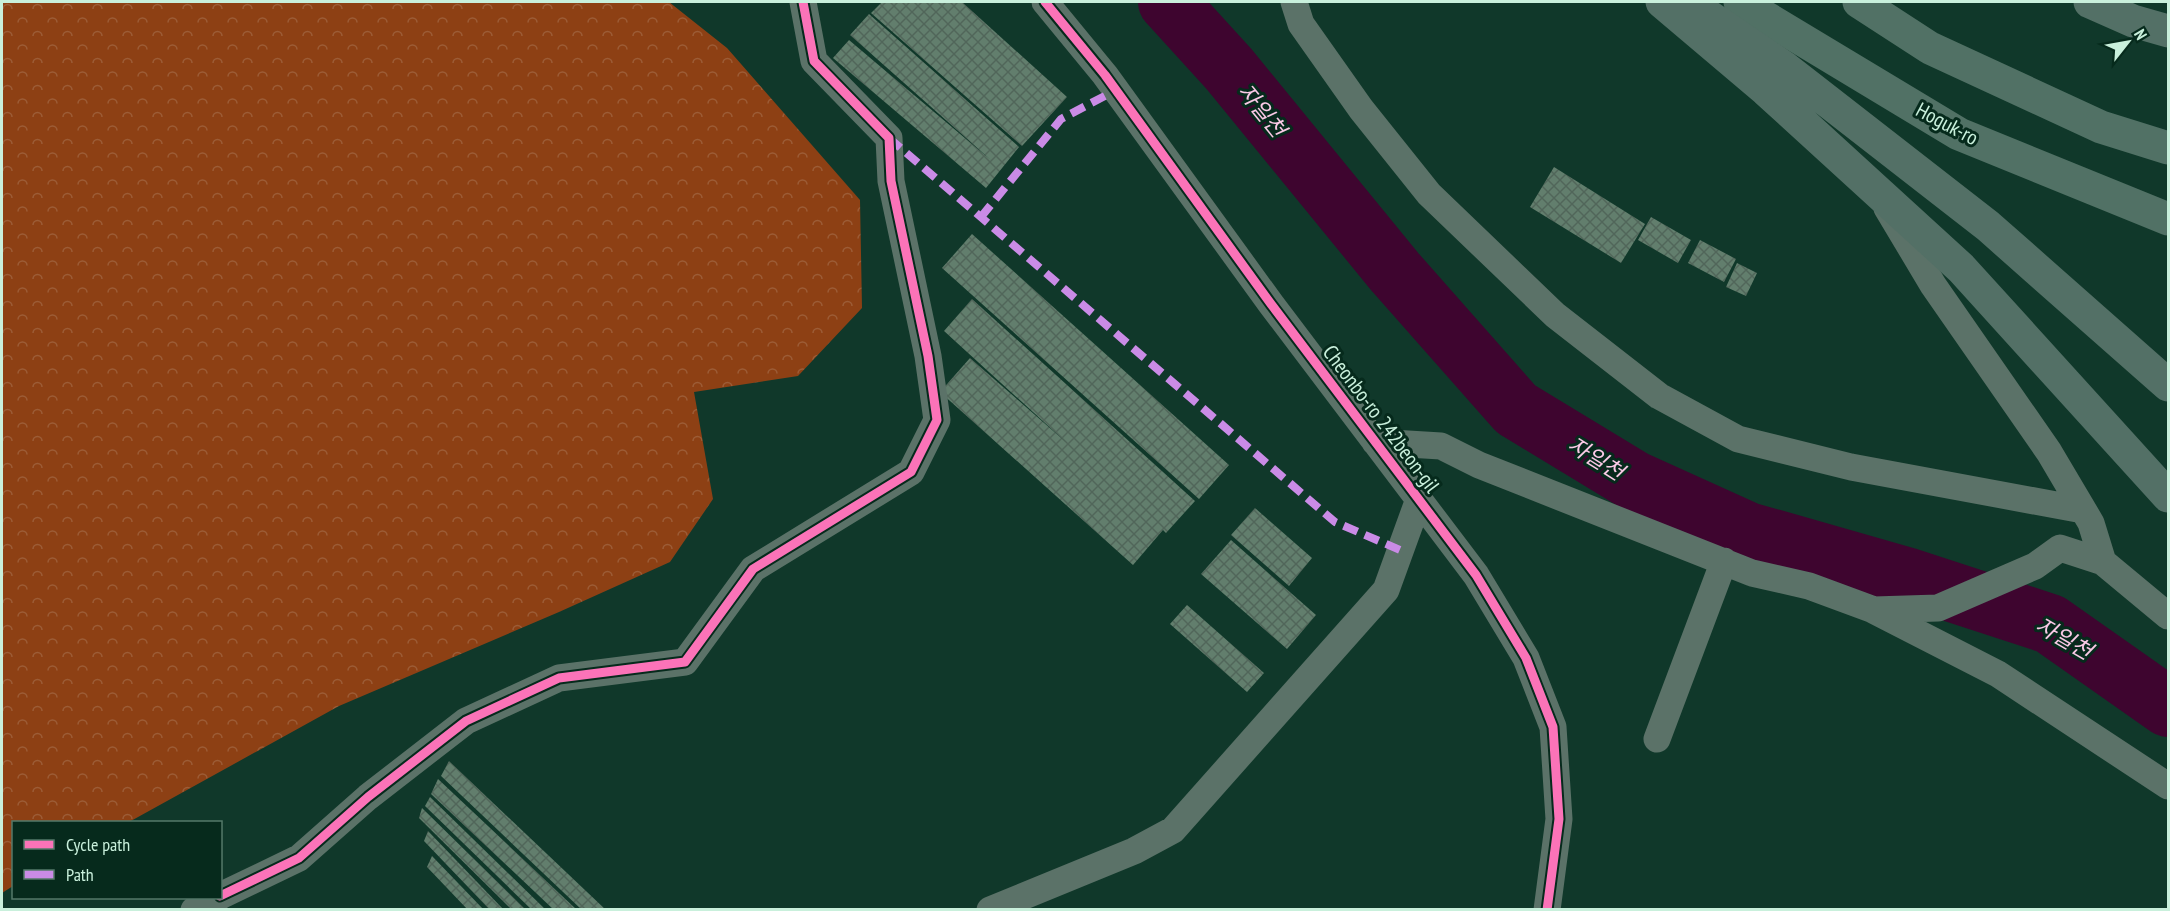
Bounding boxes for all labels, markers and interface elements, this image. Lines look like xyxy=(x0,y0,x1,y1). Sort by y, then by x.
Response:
north arrow xyxy=(2098,12,2158,72)
text: N xyxy=(2130,25,2152,43)
water label: 자일천 xyxy=(1232,78,1294,145)
street label: Hoguk-ro xyxy=(1911,96,1983,151)
street label: Cheonbo-ro 242beon-gil xyxy=(1317,339,1446,498)
water label: 자일천 xyxy=(1563,430,1632,487)
water label: 자일천 xyxy=(2031,611,2100,667)
legend xyxy=(12,821,222,899)
text: Cycle path xyxy=(66,833,130,856)
text: Path xyxy=(66,863,94,886)

